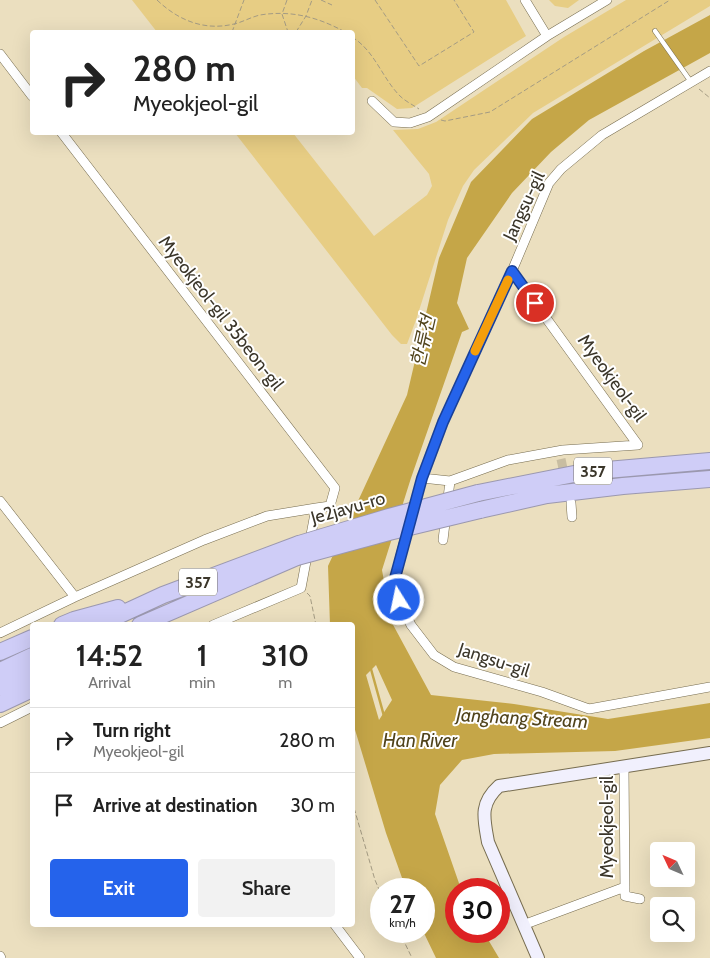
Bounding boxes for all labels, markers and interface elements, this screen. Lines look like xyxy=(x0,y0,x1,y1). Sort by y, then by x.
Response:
text: 280 m xyxy=(133,47,236,90)
icon: right xyxy=(50,50,115,115)
text: Myeokjeol-gil xyxy=(133,90,258,117)
street label: Jangsu-gil xyxy=(498,167,550,245)
street label: Myeokjeol-gil 35beon-gil xyxy=(154,231,289,395)
pin xyxy=(514,282,556,324)
icon: arrive xyxy=(521,289,549,317)
water label: 한류천 xyxy=(406,311,440,369)
street label: Myeokjeol-gil xyxy=(573,330,651,427)
road number: 357 xyxy=(574,458,612,484)
street label: Je2jayu-ro xyxy=(307,487,388,529)
road number: 357 xyxy=(179,568,217,596)
position arrow xyxy=(372,573,424,625)
text: 14:52 xyxy=(76,637,143,674)
text: 1 xyxy=(197,637,207,674)
text: 310 xyxy=(261,637,309,674)
street label: Jangsu-gil xyxy=(454,638,533,682)
text: Arrival xyxy=(88,673,131,692)
text: min xyxy=(189,673,215,692)
text: m xyxy=(278,673,292,692)
water label: Janghang Stream xyxy=(454,703,588,733)
text: Turn right xyxy=(93,719,171,742)
icon: right xyxy=(50,726,78,754)
text: 280 m xyxy=(279,729,335,752)
water label: Han River xyxy=(383,729,458,752)
text: Myeokjeol-gil xyxy=(93,742,184,761)
street label: Myeokjeol-gil xyxy=(596,775,618,878)
icon: arrive xyxy=(50,791,78,819)
text: Arrive at destination xyxy=(93,794,257,817)
text: 30 m xyxy=(291,794,335,817)
north arrow xyxy=(650,842,695,888)
map controls xyxy=(650,842,695,942)
button: Exit xyxy=(50,859,188,917)
button: Share xyxy=(198,859,335,917)
speed limit sign: 30 xyxy=(445,878,510,943)
text: 27 xyxy=(390,889,415,919)
button: search xyxy=(650,897,695,942)
text: km/h xyxy=(389,915,416,930)

